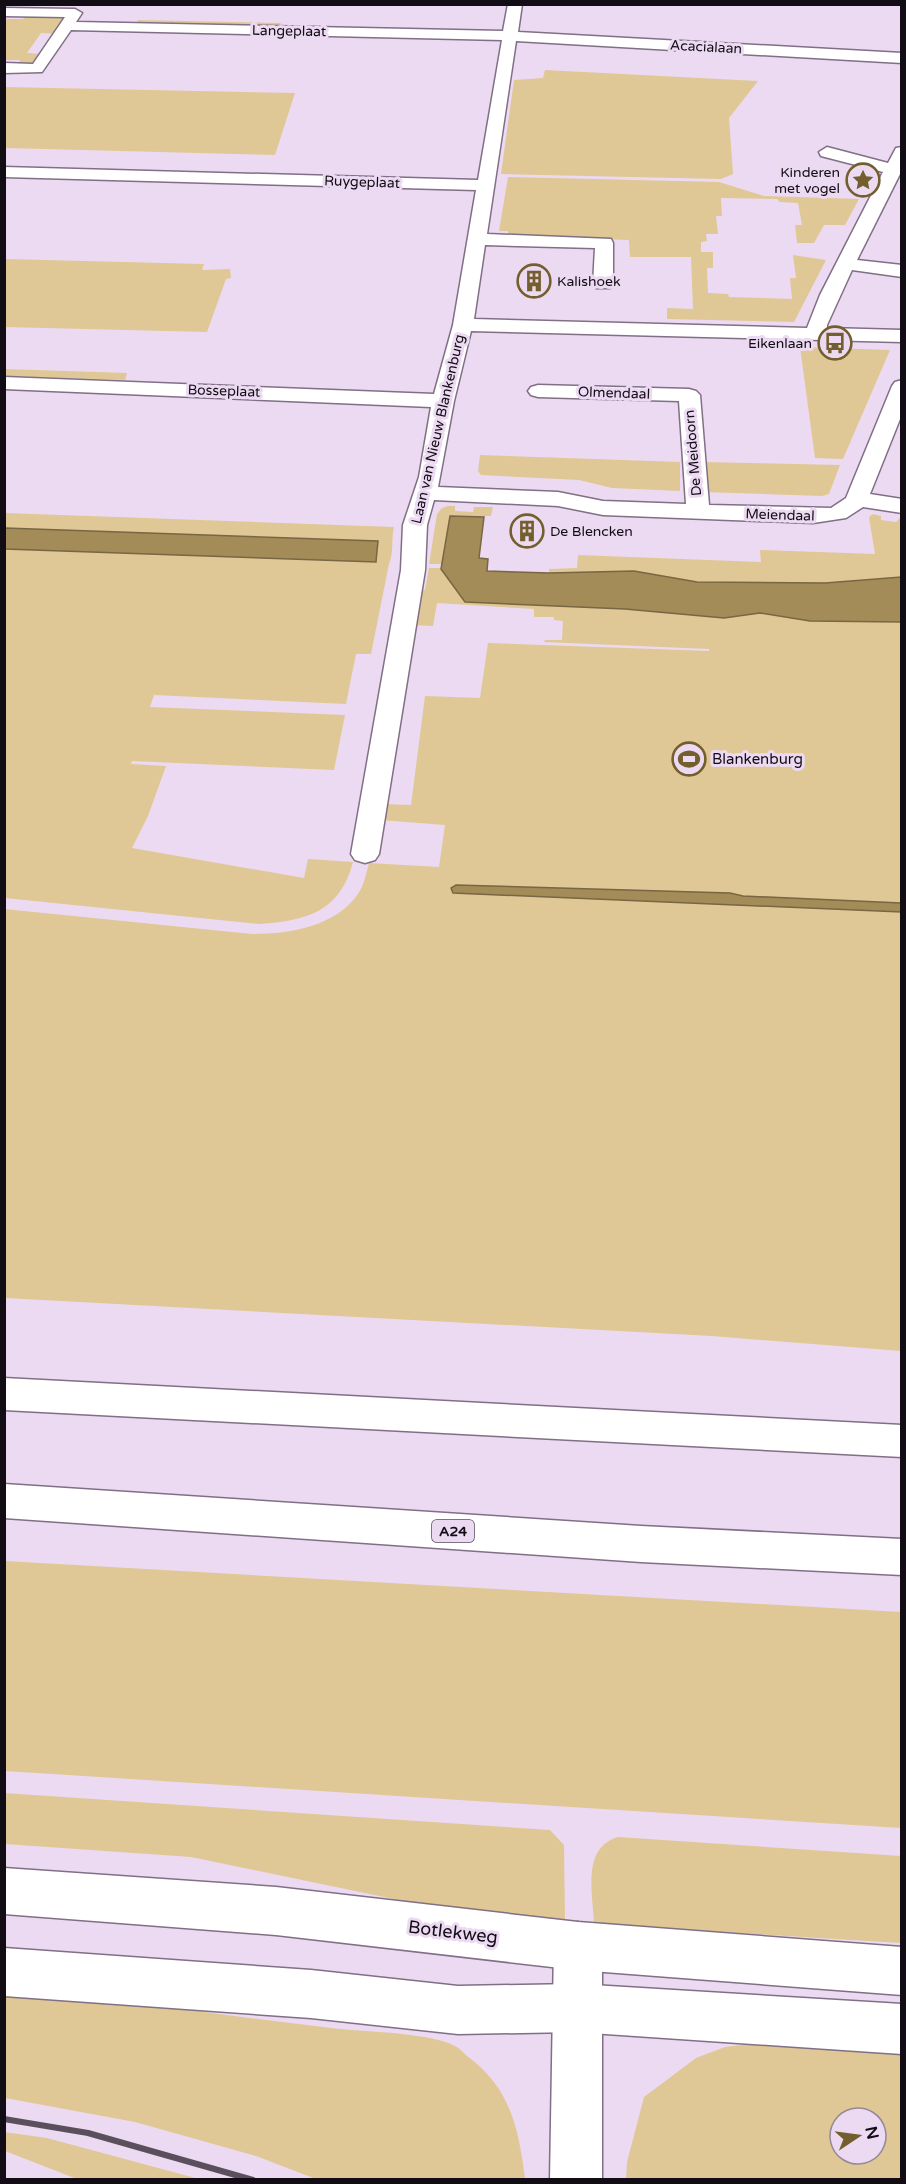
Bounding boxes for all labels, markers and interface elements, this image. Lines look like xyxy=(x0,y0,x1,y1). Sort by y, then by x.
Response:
street label: Langeplaat xyxy=(252,22,327,40)
street label: Acacialaan xyxy=(670,37,742,57)
place icon: Kinderen met vogel xyxy=(845,162,881,198)
place label: Kinderen met vogel xyxy=(774,164,840,197)
street label: Ruygeplaat xyxy=(324,172,401,192)
building icon: Kalishoek xyxy=(516,263,552,299)
place label: Kalishoek xyxy=(557,273,621,290)
bus stop icon: Eikenlaan xyxy=(817,325,853,361)
street label: Laan van Nieuw Blankenburg xyxy=(408,333,468,525)
place label: Eikenlaan xyxy=(748,335,812,352)
street label: Bosseplaat xyxy=(187,381,261,401)
street label: Olmendaal xyxy=(578,383,650,403)
street label: De Meidoorn xyxy=(681,409,705,497)
street label: Meiendaal xyxy=(745,505,815,525)
building icon: De Blencken xyxy=(509,513,545,549)
place label: De Blencken xyxy=(550,523,633,540)
sports icon: Blankenburg xyxy=(671,741,707,777)
place label: Blankenburg xyxy=(712,750,803,768)
road number: A24 xyxy=(432,1520,474,1542)
street label: Botlekweg xyxy=(407,1916,499,1948)
north arrow xyxy=(828,2106,888,2166)
text: N xyxy=(860,2124,883,2141)

